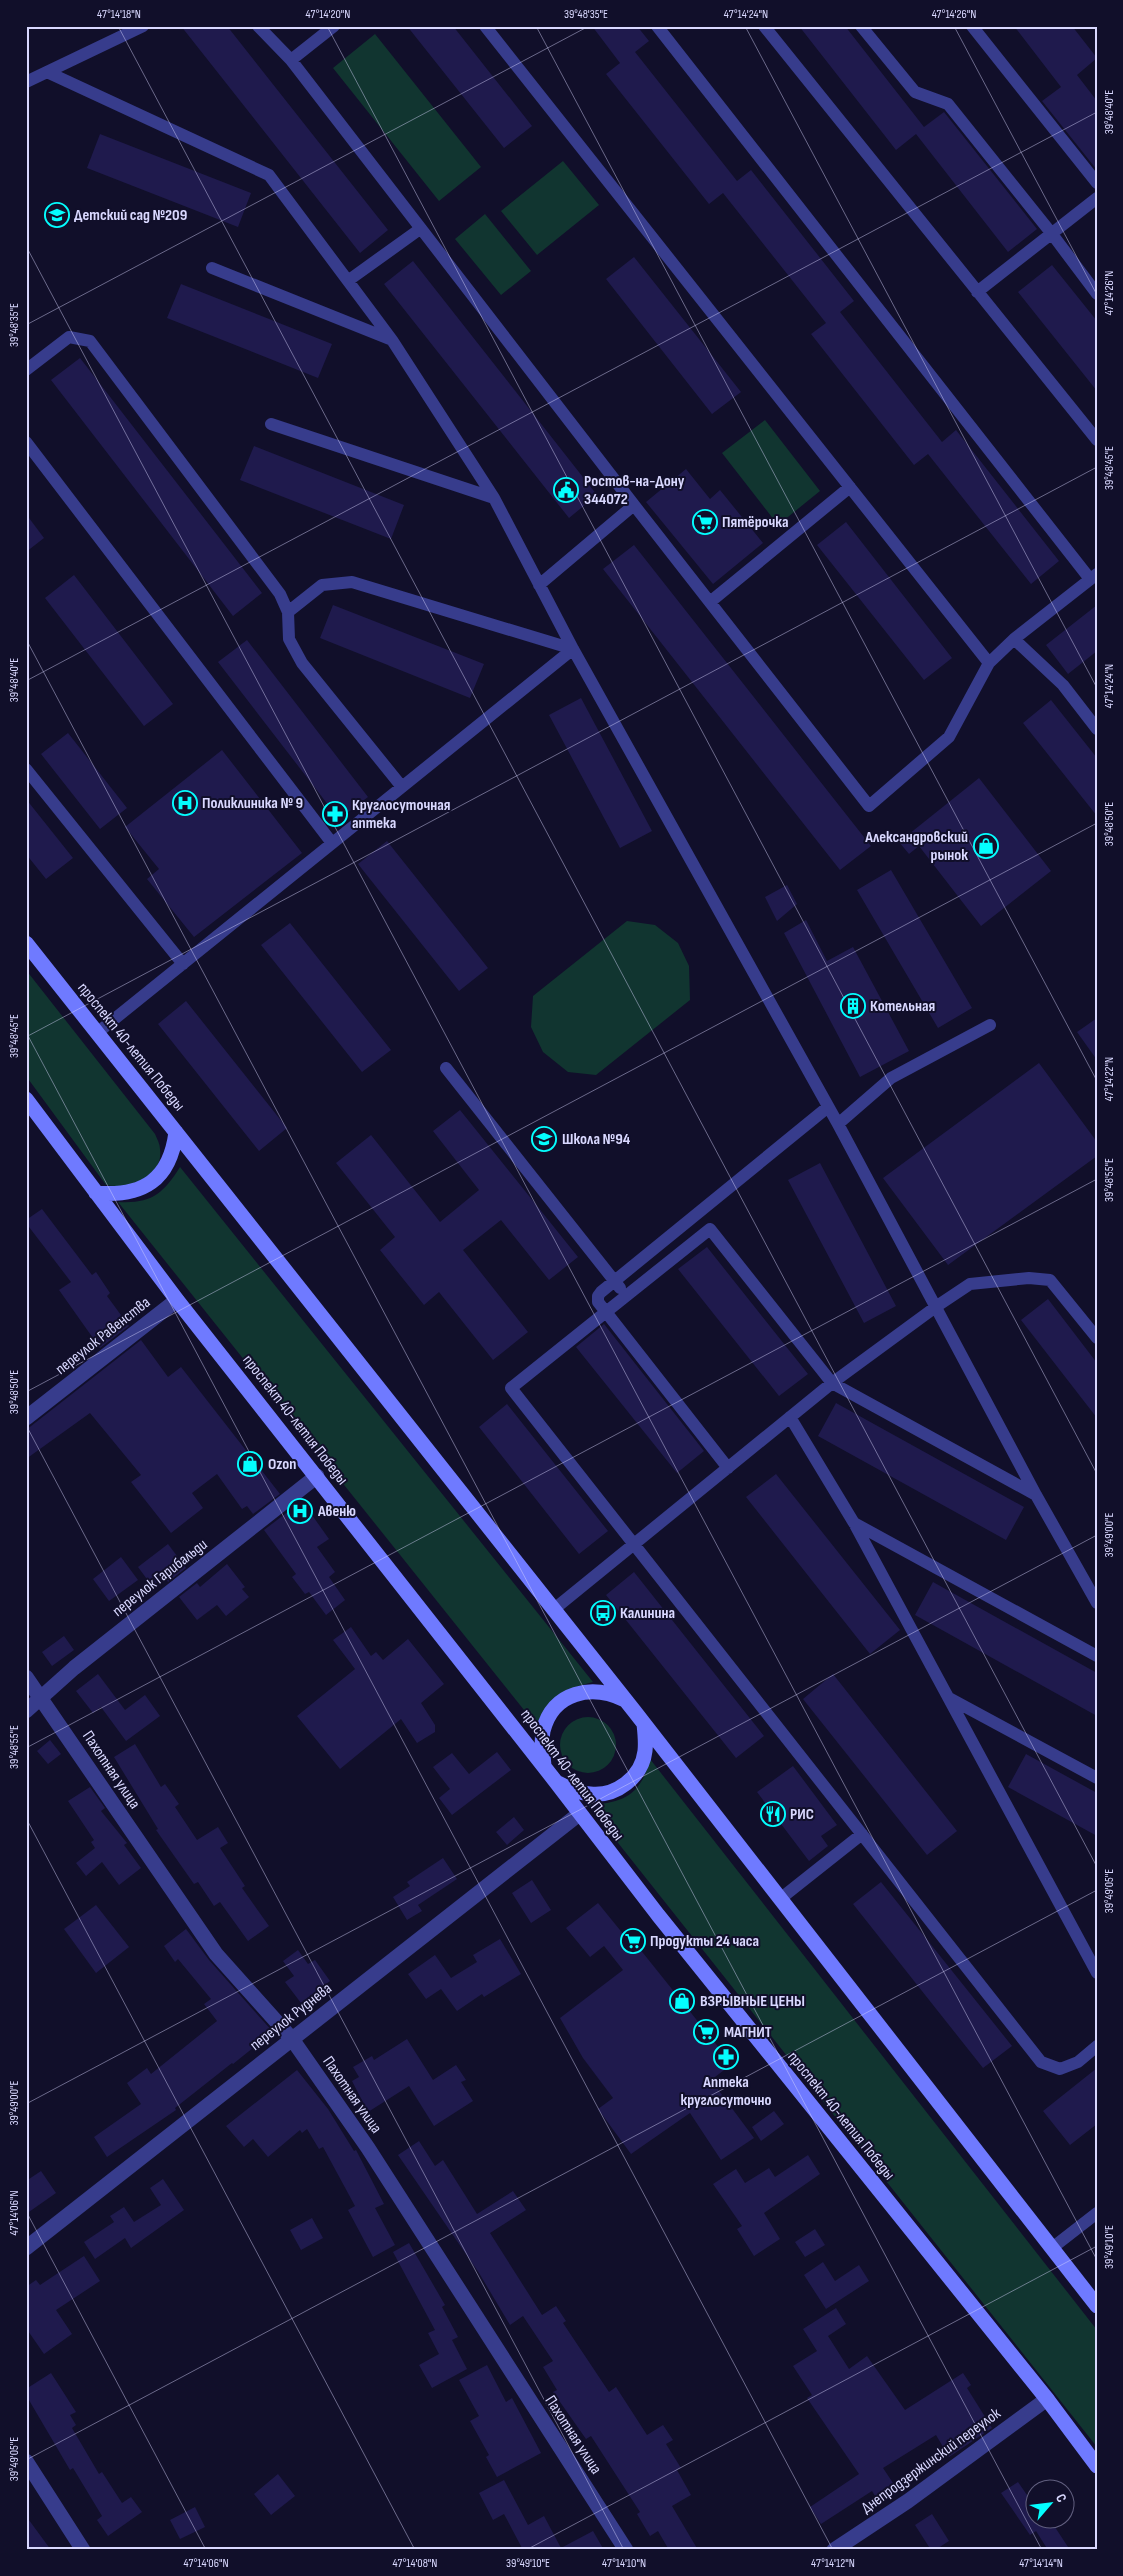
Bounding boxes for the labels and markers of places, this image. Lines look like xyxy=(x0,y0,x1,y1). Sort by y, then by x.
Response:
school or university icon: Детский сад №209 xyxy=(44,202,70,228)
place label: Детский сад №209 xyxy=(74,206,187,225)
place label: Ростов-на-Дону 344072 xyxy=(584,472,685,509)
public building icon: Ростов-на-Дону 344072 xyxy=(553,477,579,503)
supermarket icon: Пятёрочка xyxy=(692,509,718,535)
place label: Пятёрочка xyxy=(722,513,789,532)
hospital icon: Поликлиника № 9 xyxy=(172,790,198,816)
place label: Поликлиника № 9 xyxy=(202,794,303,813)
place label: Круглосуточная аптека xyxy=(352,796,450,833)
pharmacy icon: Круглосуточная аптека xyxy=(322,801,348,827)
place label: Александровский рынок xyxy=(864,828,968,865)
shop icon: Александровский рынок xyxy=(973,833,999,859)
building icon: Котельная xyxy=(840,993,866,1019)
place label: Котельная xyxy=(870,997,935,1016)
school or university icon: Школа №94 xyxy=(531,1126,557,1152)
place label: Школа №94 xyxy=(562,1130,631,1149)
shop icon: Ozon xyxy=(237,1451,263,1477)
place label: Ozon xyxy=(268,1455,296,1474)
hospital icon: Авеню xyxy=(287,1498,313,1524)
place label: Авеню xyxy=(317,1502,356,1521)
bus stop icon: Калинина xyxy=(590,1600,616,1626)
place label: Калинина xyxy=(620,1604,675,1623)
restaurant icon: РИС xyxy=(760,1801,786,1827)
place label: РИС xyxy=(790,1805,814,1824)
supermarket icon: Продукты 24 часа xyxy=(620,1928,646,1954)
place label: Продукты 24 часа xyxy=(650,1932,759,1951)
shop icon: ВЗРЫВНЫЕ ЦЕНЫ xyxy=(669,1988,695,2014)
place label: ВЗРЫВНЫЕ ЦЕНЫ xyxy=(700,1992,805,2011)
supermarket icon: МАГНИТ xyxy=(693,2019,719,2045)
place label: МАГНИТ xyxy=(724,2023,772,2042)
pharmacy icon: Аптека круглосуточно xyxy=(713,2044,739,2070)
place label: Аптека круглосуточно xyxy=(680,2073,772,2110)

